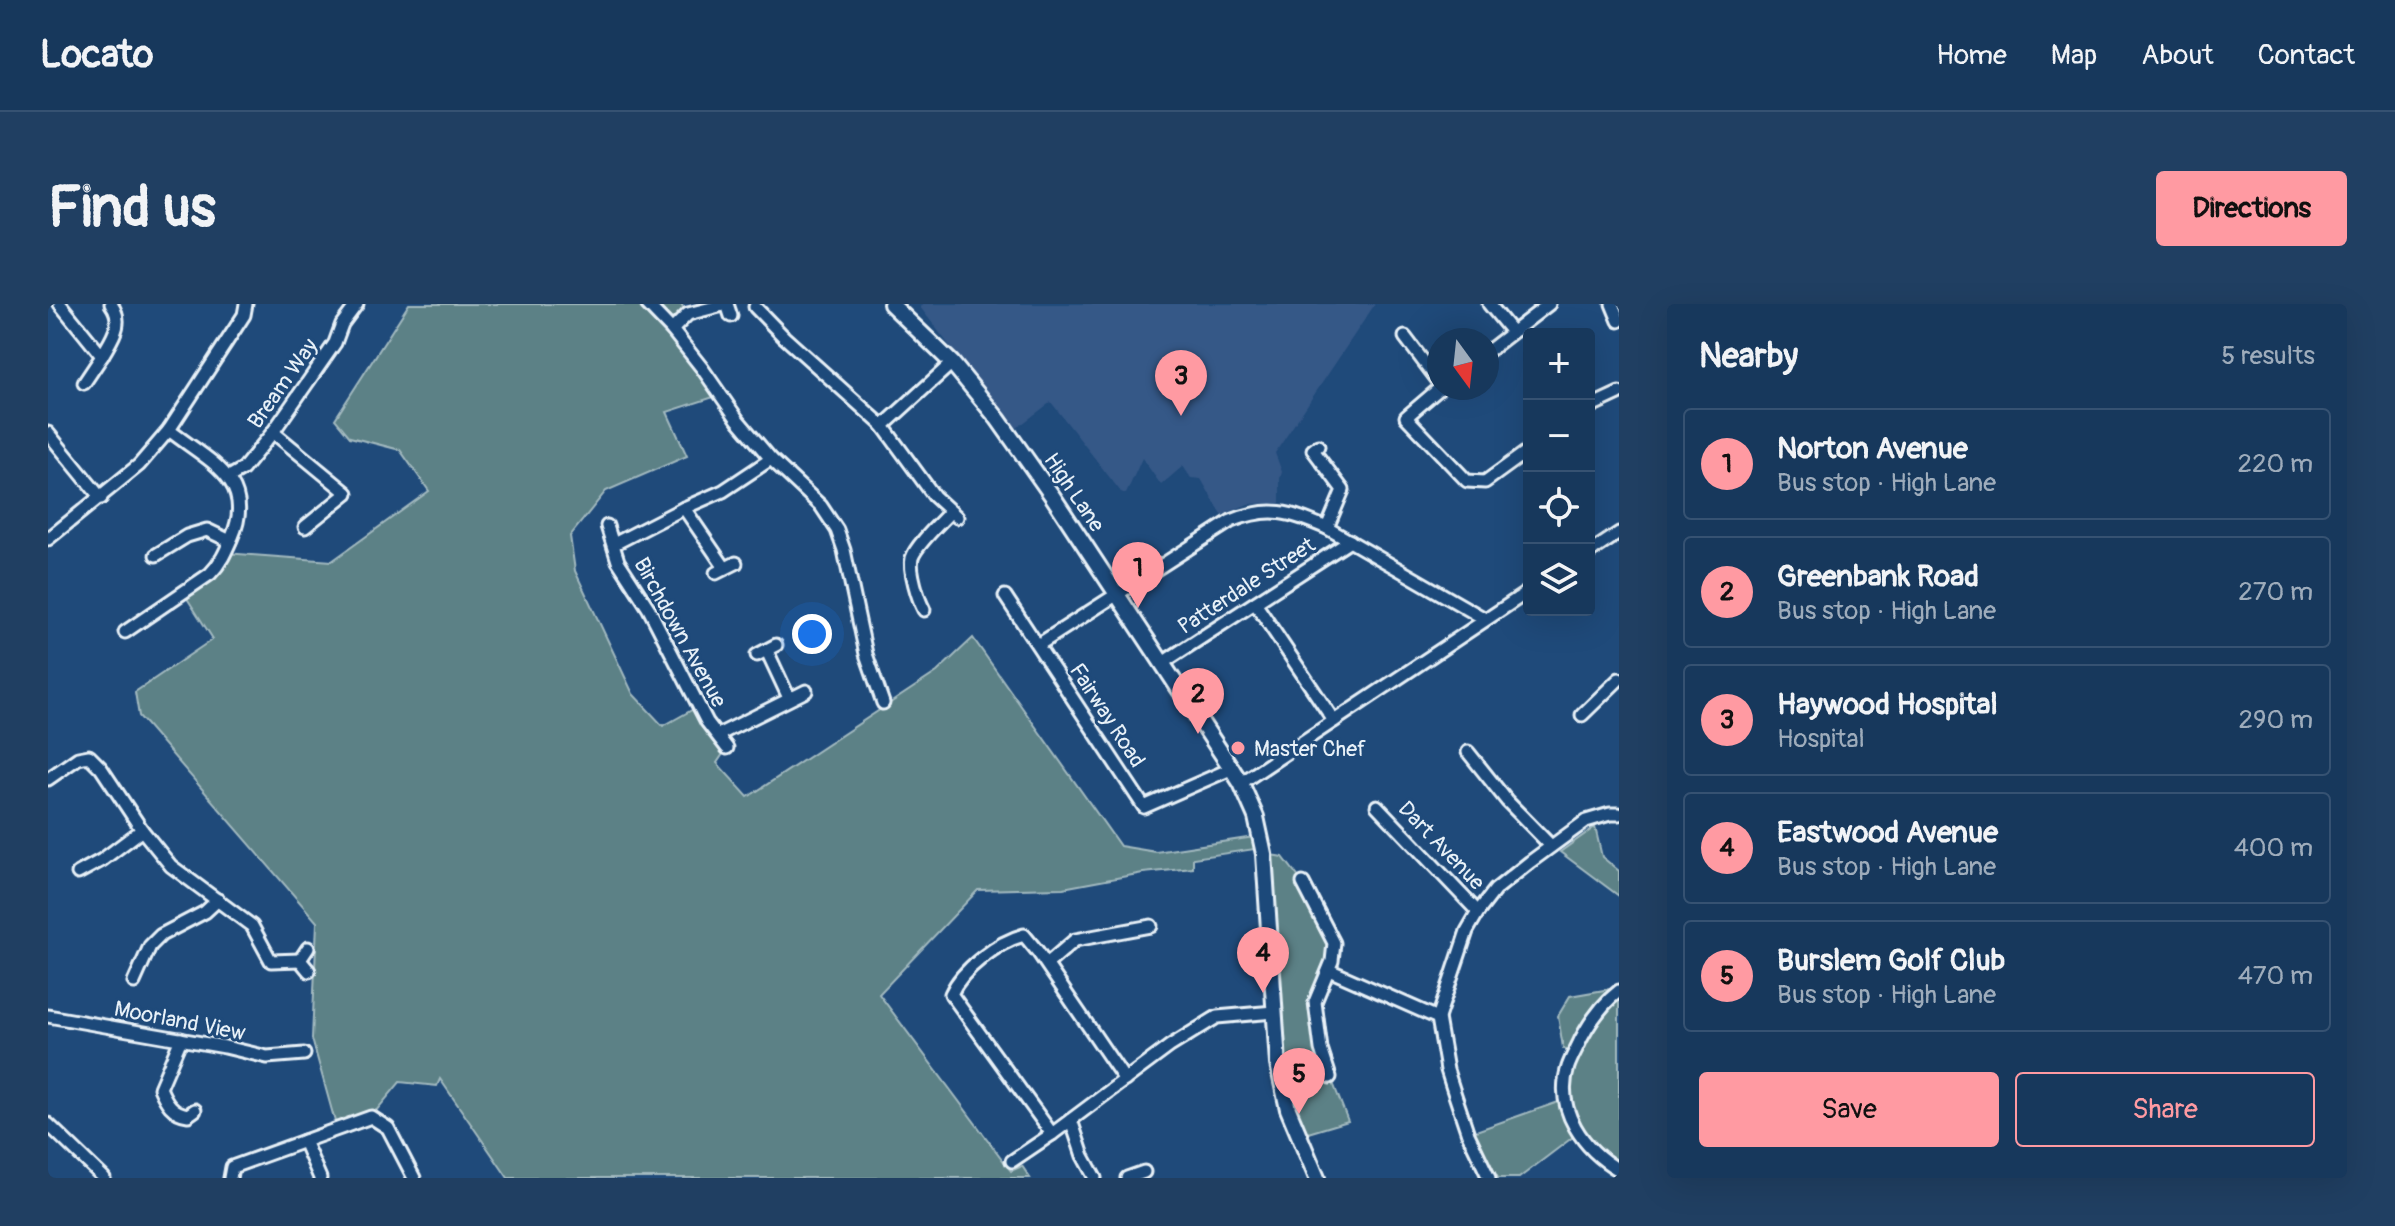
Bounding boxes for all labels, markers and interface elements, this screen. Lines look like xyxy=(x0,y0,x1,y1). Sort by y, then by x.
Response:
text: Locato xyxy=(40,31,153,79)
text: Home xyxy=(1936,38,2007,73)
text: Map xyxy=(2051,38,2097,73)
text: About xyxy=(2141,38,2214,73)
text: Contact xyxy=(2258,38,2355,73)
button: Directions xyxy=(2156,171,2347,246)
text: Find us xyxy=(48,174,216,243)
north arrow xyxy=(1427,328,1499,400)
map controls xyxy=(1523,328,1595,616)
button: + xyxy=(1523,328,1595,400)
street label: Bream Way xyxy=(242,333,324,434)
text: Nearby xyxy=(1699,335,1798,378)
text: 5 results xyxy=(2221,340,2315,372)
pin: 3 xyxy=(1155,350,1207,416)
button: − xyxy=(1523,400,1595,472)
text: Norton Avenue xyxy=(1777,430,1968,467)
street label: High Lane xyxy=(1038,448,1111,538)
text: 1 xyxy=(1722,448,1732,480)
text: 220 m xyxy=(2237,448,2313,480)
text: Bus stop · High Lane xyxy=(1777,467,1996,499)
button: locate xyxy=(1523,472,1595,544)
street label: Patterdale Street xyxy=(1173,531,1321,641)
pin: 1 xyxy=(1112,542,1164,608)
button: layers xyxy=(1523,544,1595,616)
street label: Birchdown Avenue xyxy=(627,553,733,713)
text: Greenbank Road xyxy=(1777,558,1979,595)
text: 2 xyxy=(1720,576,1734,608)
text: 270 m xyxy=(2238,576,2313,608)
text: Bus stop · High Lane xyxy=(1777,595,1996,627)
your location xyxy=(792,614,832,654)
street label: Fairway Road xyxy=(1063,658,1151,773)
pin: 2 xyxy=(1172,668,1224,734)
text: Haywood Hospital xyxy=(1777,686,1998,723)
text: 3 xyxy=(1720,704,1734,736)
text: 290 m xyxy=(2239,704,2313,736)
text: Hospital xyxy=(1777,723,1865,755)
place label: Master Chef xyxy=(1254,735,1366,763)
marker: Master Chef xyxy=(1229,739,1247,757)
street label: Dart Avenue xyxy=(1392,795,1491,896)
text: Eastwood Avenue xyxy=(1777,814,1998,851)
text: 4 xyxy=(1719,832,1735,864)
text: 400 m xyxy=(2234,832,2313,864)
text: Bus stop · High Lane xyxy=(1777,851,1996,883)
pin: 4 xyxy=(1237,927,1289,993)
text: Burslem Golf Club xyxy=(1777,942,2005,979)
text: 5 xyxy=(1720,960,1734,992)
text: 470 m xyxy=(2238,960,2313,992)
text: Bus stop · High Lane xyxy=(1777,979,1996,1011)
street label: Moorland View xyxy=(112,995,248,1047)
pin: 5 xyxy=(1273,1048,1325,1114)
button: Save xyxy=(1699,1072,1999,1147)
button: Share xyxy=(2015,1072,2315,1147)

